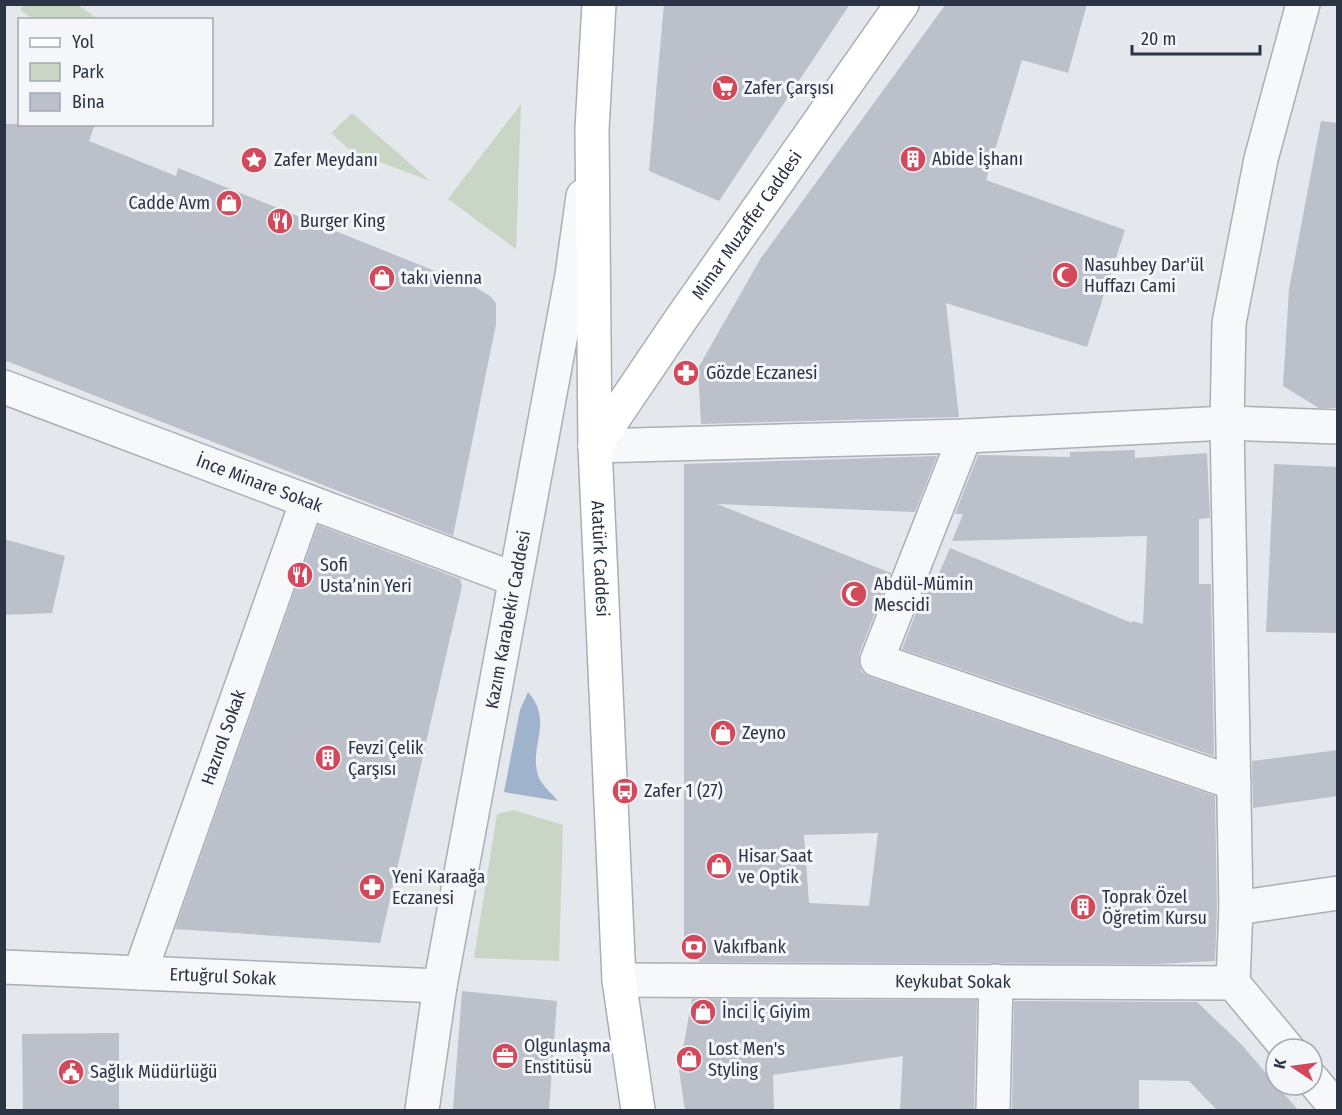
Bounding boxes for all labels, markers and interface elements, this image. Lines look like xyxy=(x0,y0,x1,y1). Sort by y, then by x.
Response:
legend xyxy=(18,18,213,126)
scale bar xyxy=(1132,18,1260,56)
text: 20 m xyxy=(1141,28,1176,50)
text: Yol xyxy=(72,31,94,53)
text: Park xyxy=(72,61,105,83)
supermarket icon: Zafer Çarşısı xyxy=(710,73,740,103)
place label: Zafer Çarşısı xyxy=(744,77,834,99)
text: Bina xyxy=(72,91,105,113)
building icon: Abide İşhanı xyxy=(898,144,928,174)
place icon: Zafer Meydanı xyxy=(239,145,269,175)
street label: Mimar Muzaffer Caddesi xyxy=(687,146,807,304)
place label: Abide İşhanı xyxy=(932,148,1023,170)
place label: Zafer Meydanı xyxy=(274,149,378,171)
shop icon: Cadde Avm xyxy=(214,188,244,218)
place label: Cadde Avm xyxy=(128,192,210,214)
restaurant icon: Burger King xyxy=(265,206,295,236)
place label: Burger King xyxy=(300,210,385,232)
place label: Nasuhbey Dar'ül Huffazı Cami xyxy=(1084,254,1204,297)
mosque icon: Nasuhbey Dar'ül Huffazı Cami xyxy=(1050,260,1080,290)
shop icon: takı vienna xyxy=(367,263,397,293)
place label: takı vienna xyxy=(401,267,482,289)
pharmacy icon: Gözde Eczanesi xyxy=(671,358,701,388)
place label: Gözde Eczanesi xyxy=(706,362,818,384)
street label: İnce Minare Sokak xyxy=(193,449,326,517)
street label: Atatürk Caddesi xyxy=(586,500,614,617)
street label: Kazım Karabekir Caddesi xyxy=(481,529,535,711)
place label: Sofi Usta’nin Yeri xyxy=(320,554,412,597)
restaurant icon: Sofi Usta’nin Yeri xyxy=(285,560,315,590)
place label: Abdül-Mümin Mescidi xyxy=(874,573,973,616)
mosque icon: Abdül-Mümin Mescidi xyxy=(839,579,869,609)
street label: Hazırol Sokak xyxy=(196,686,251,788)
shop icon: Zeyno xyxy=(708,718,738,748)
place label: Zeyno xyxy=(742,722,786,744)
place label: Fevzi Çelik Çarşısı xyxy=(348,737,424,780)
building icon: Fevzi Çelik Çarşısı xyxy=(313,743,343,773)
bus stop icon: Zafer 1 (27) xyxy=(610,776,640,806)
place label: Zafer 1 (27) xyxy=(644,780,723,802)
place label: Hisar Saat ve Optik xyxy=(738,845,813,888)
shop icon: Hisar Saat ve Optik xyxy=(704,851,734,881)
place label: Yeni Karaağa Eczanesi xyxy=(392,866,485,909)
pharmacy icon: Yeni Karaağa Eczanesi xyxy=(357,872,387,902)
place label: Toprak Özel Öğretim Kursu xyxy=(1102,886,1207,929)
building icon: Toprak Özel Öğretim Kursu xyxy=(1068,892,1098,922)
bank icon: Vakıfbank xyxy=(679,932,709,962)
place label: Vakıfbank xyxy=(714,936,786,958)
street label: Ertuğrul Sokak xyxy=(169,963,277,990)
street label: Keykubat Sokak xyxy=(895,970,1012,993)
shop icon: İnci İç Giyim xyxy=(688,997,718,1027)
place label: İnci İç Giyim xyxy=(722,1001,811,1023)
place label: Olgunlaşma Enstitüsü xyxy=(524,1035,611,1078)
north arrow xyxy=(1264,1037,1324,1097)
place label: Lost Men's Styling xyxy=(708,1038,785,1081)
office icon: Olgunlaşma Enstitüsü xyxy=(490,1041,520,1071)
shop icon: Lost Men's Styling xyxy=(674,1044,704,1074)
text: K xyxy=(1270,1056,1290,1070)
public building icon: Sağlık Müdürlüğü xyxy=(56,1057,86,1087)
place label: Sağlık Müdürlüğü xyxy=(90,1061,217,1083)

